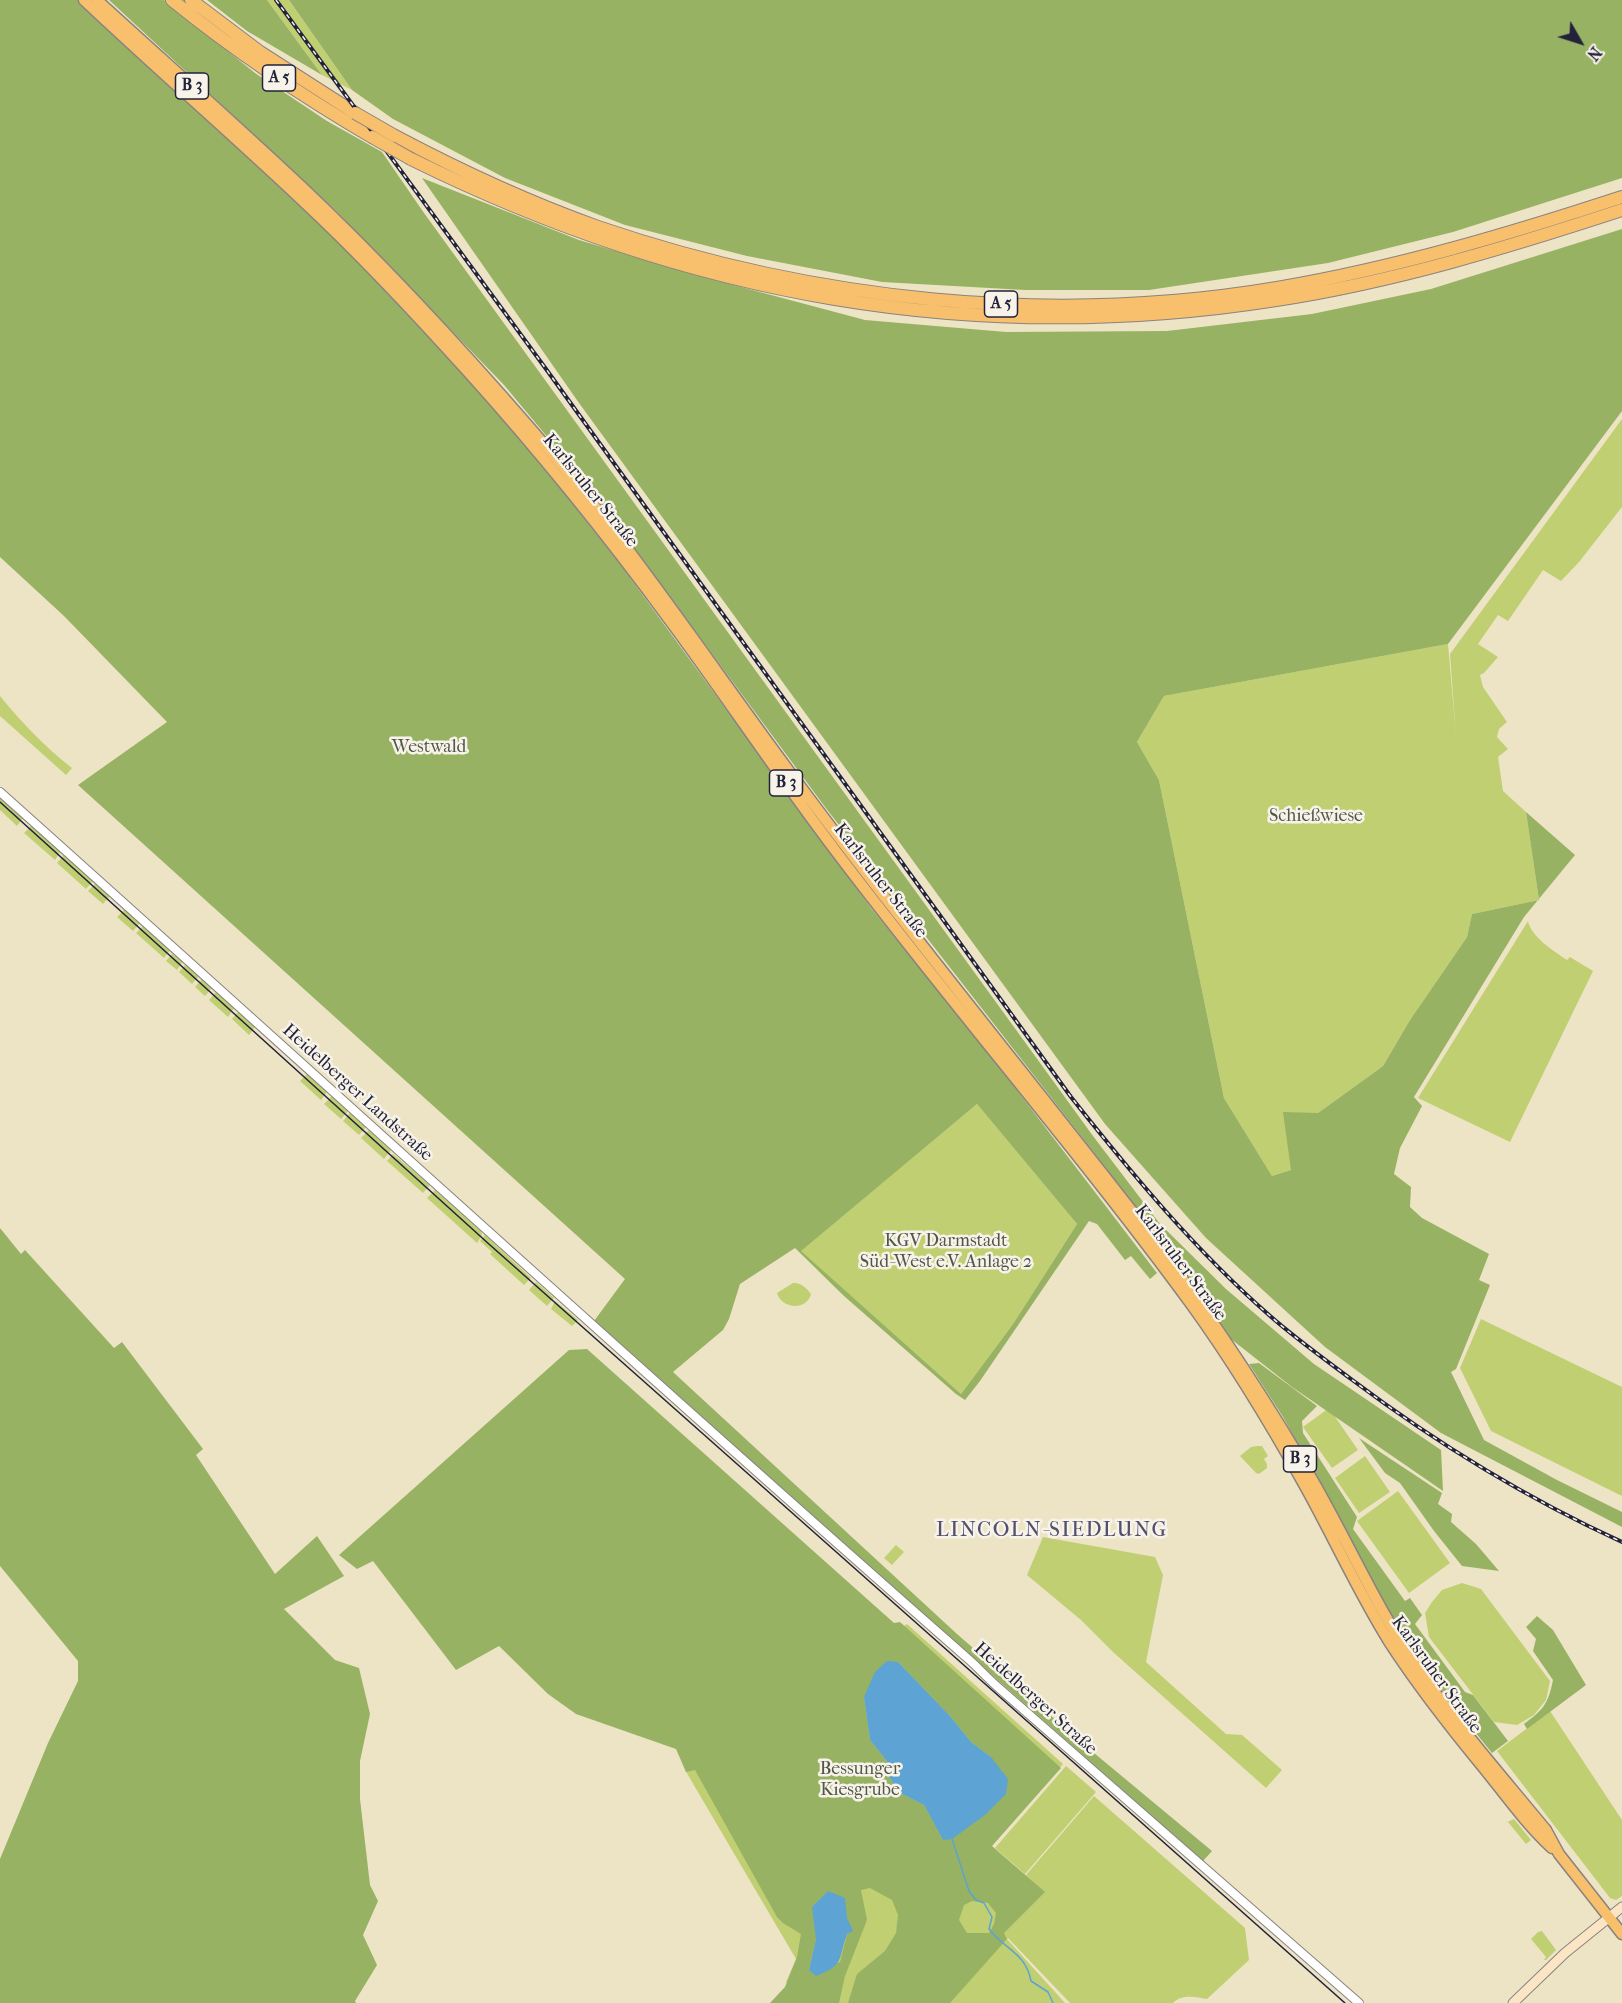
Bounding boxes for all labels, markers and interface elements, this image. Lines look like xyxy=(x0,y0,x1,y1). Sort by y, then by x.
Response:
north arrow xyxy=(1550,12,1610,72)
text: N xyxy=(1583,43,1606,64)
road number: A 5 xyxy=(262,65,296,91)
road number: B 3 xyxy=(176,73,208,99)
road number: A 5 xyxy=(984,291,1018,317)
street label: Karlsruher Straße xyxy=(538,430,642,552)
park label: Westwald xyxy=(392,737,466,759)
road number: B 3 xyxy=(770,770,802,796)
park label: Schießwiese xyxy=(1269,806,1363,828)
street label: Karlsruher Straße xyxy=(829,819,931,943)
street label: Heidelberger Landstraße xyxy=(277,1020,437,1166)
street label: Karlsruher Straße xyxy=(1129,1201,1231,1325)
park label: KGV Darmstadt Süd-West e.V. Anlage 2 xyxy=(860,1231,1032,1274)
road number: B 3 xyxy=(1284,1446,1316,1472)
district label: LINCOLN-SIEDLUNG xyxy=(936,1518,1168,1544)
street label: Karlsruher Straße xyxy=(1386,1612,1486,1738)
street label: Heidelberger Straße xyxy=(969,1638,1101,1760)
park label: Bessunger Kiesgrube xyxy=(820,1759,900,1802)

